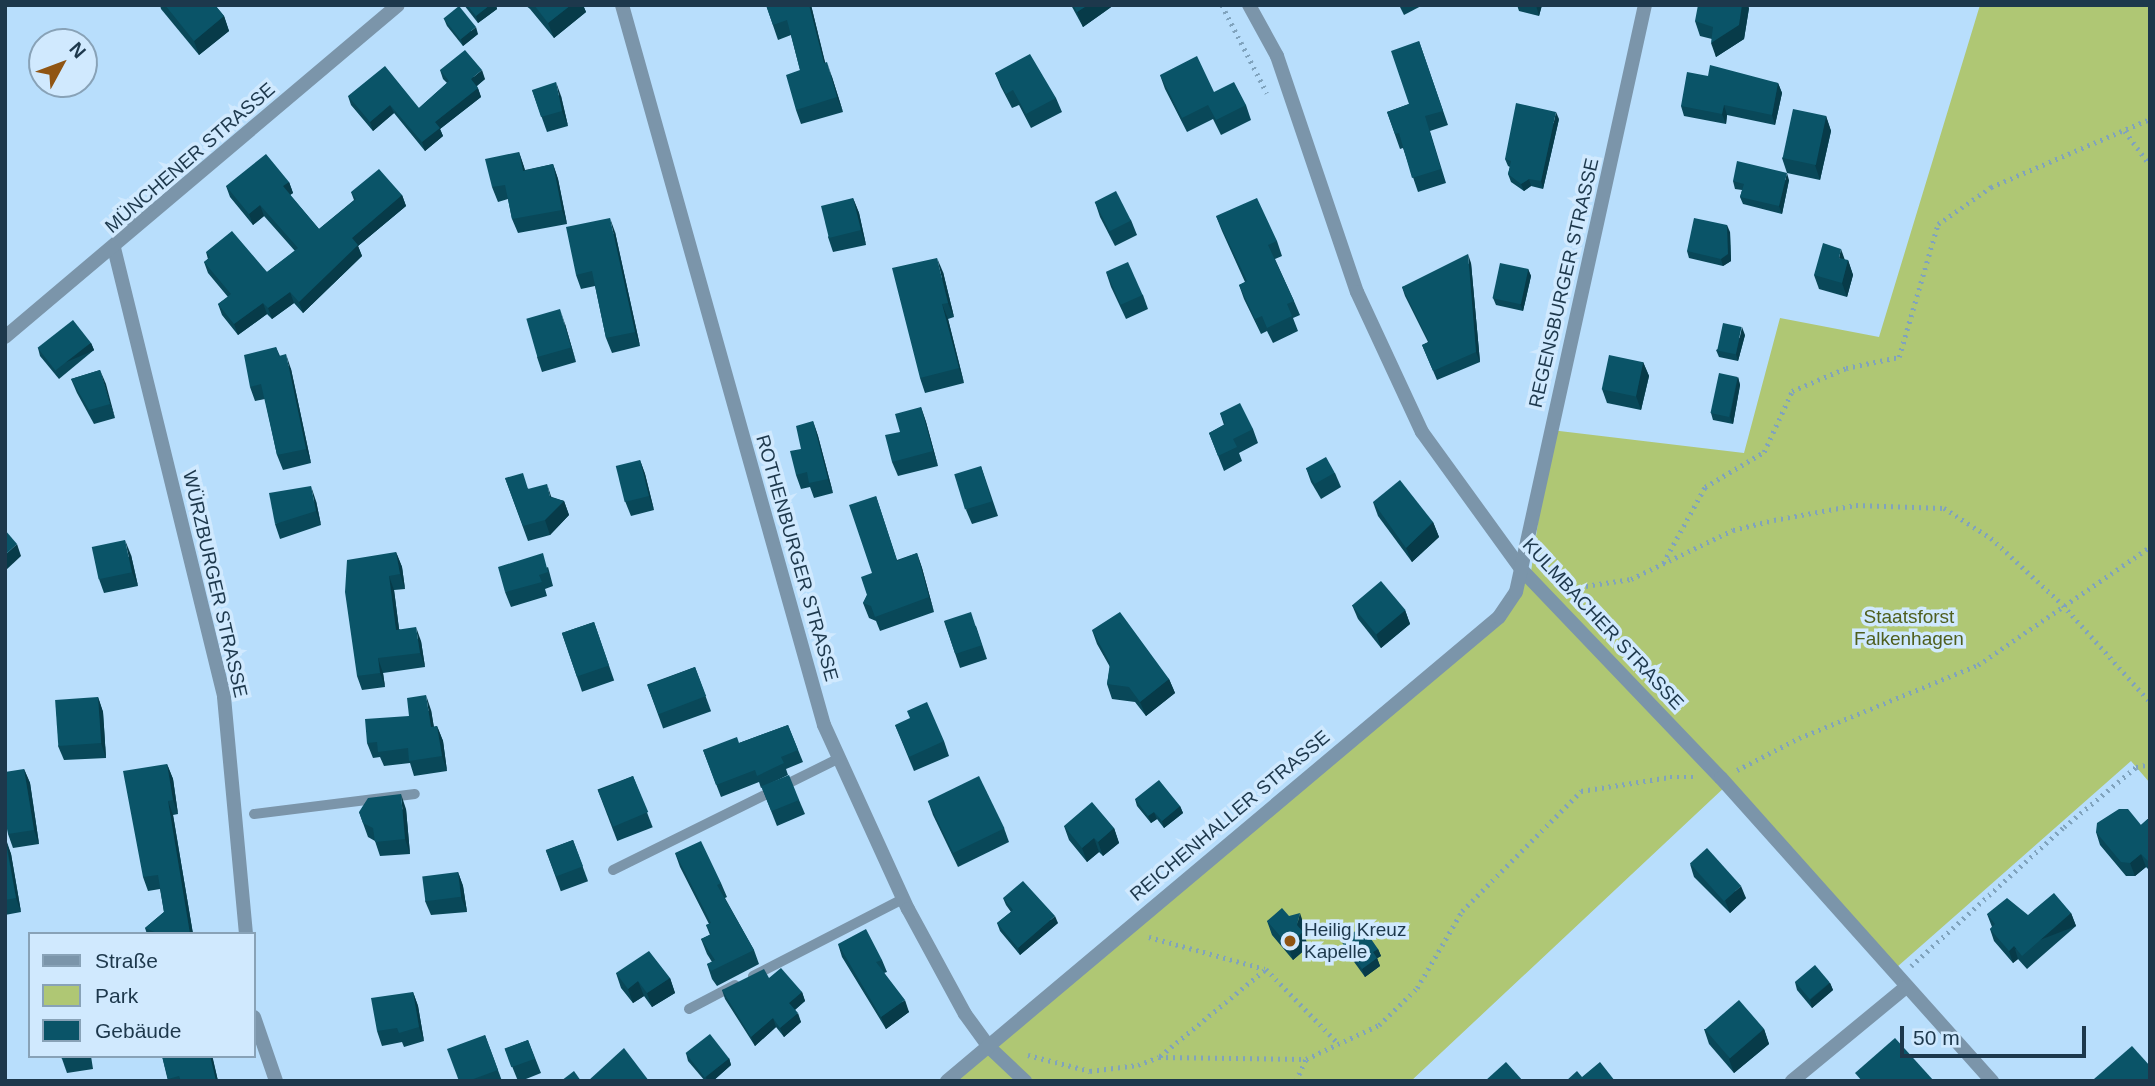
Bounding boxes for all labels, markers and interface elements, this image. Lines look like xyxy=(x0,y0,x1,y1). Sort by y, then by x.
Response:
north arrow xyxy=(28,28,98,98)
text: N xyxy=(65,38,90,62)
street label: MÜNCHENER STRASSE xyxy=(100,78,280,238)
street label: REGENSBURGER STRASSE xyxy=(1524,156,1604,410)
street label: ROTHENBURGER STRASSE xyxy=(751,432,843,684)
street label: WÜRZBURGER STRASSE xyxy=(178,468,252,700)
street label: KULMBACHER STRASSE xyxy=(1518,534,1688,714)
park label: Staatsforst Falkenhagen xyxy=(1854,606,1964,650)
street label: REICHENHALLER STRASSE xyxy=(1126,726,1334,906)
place label: Heilig Kreuz Kapelle xyxy=(1304,919,1406,963)
legend xyxy=(28,932,256,1058)
marker: Heilig Kreuz Kapelle xyxy=(1282,933,1298,949)
text: Straße xyxy=(95,949,158,972)
text: Park xyxy=(95,984,138,1007)
scale bar xyxy=(1903,1012,2088,1056)
text: Gebäude xyxy=(95,1019,181,1042)
text: 50 m xyxy=(1913,1026,1960,1049)

